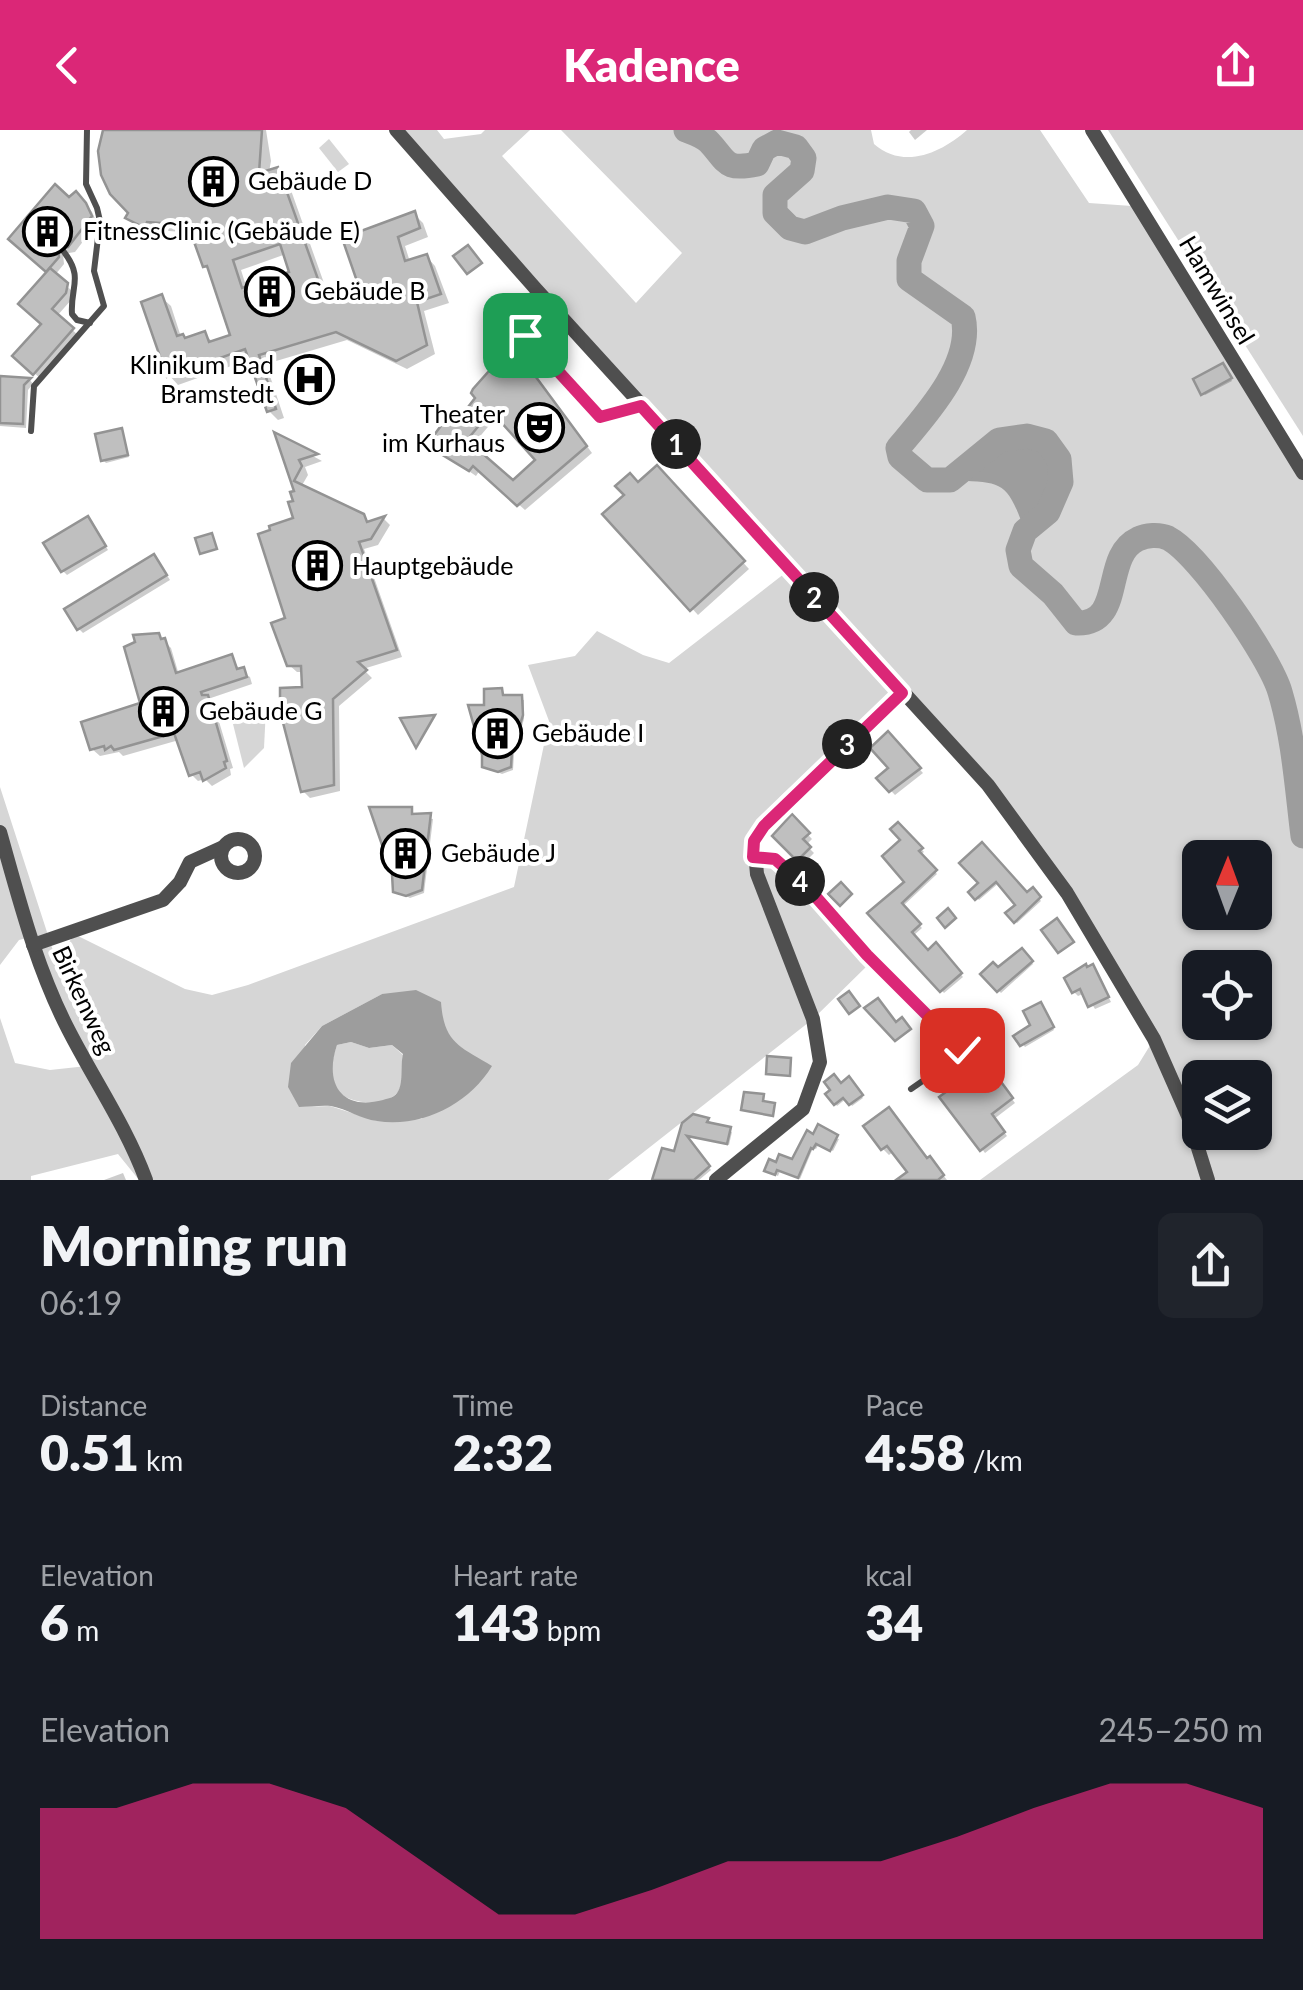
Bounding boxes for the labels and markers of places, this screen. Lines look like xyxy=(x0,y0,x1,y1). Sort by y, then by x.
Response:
building icon: Gebäude D xyxy=(187,155,239,207)
place label: Gebäude D xyxy=(248,165,372,195)
building icon: FitnessClinic (Gebäude E) xyxy=(22,205,74,257)
place label: FitnessClinic (Gebäude E) xyxy=(83,215,360,245)
building icon: Gebäude B xyxy=(243,265,295,317)
place label: Gebäude B xyxy=(304,275,425,305)
pin xyxy=(483,293,568,378)
place label: Klinikum Bad Bramstedt xyxy=(130,349,274,408)
hospital icon: Klinikum Bad Bramstedt xyxy=(283,353,335,405)
place label: Theater im Kurhaus xyxy=(382,398,505,457)
theatre icon: Theater im Kurhaus xyxy=(514,402,566,454)
pin: 1 xyxy=(651,419,701,469)
building icon: Hauptgebäude xyxy=(291,540,343,592)
place label: Hauptgebäude xyxy=(352,550,513,580)
pin: 2 xyxy=(789,572,839,622)
building icon: Gebäude G xyxy=(138,685,190,737)
place label: Gebäude G xyxy=(199,695,323,725)
building icon: Gebäude I xyxy=(471,707,523,759)
place label: Gebäude I xyxy=(532,717,644,747)
pin: 3 xyxy=(822,719,872,769)
building icon: Gebäude J xyxy=(380,827,432,879)
place label: Gebäude J xyxy=(441,837,556,867)
pin: 4 xyxy=(775,856,825,906)
pin xyxy=(920,1008,1005,1093)

